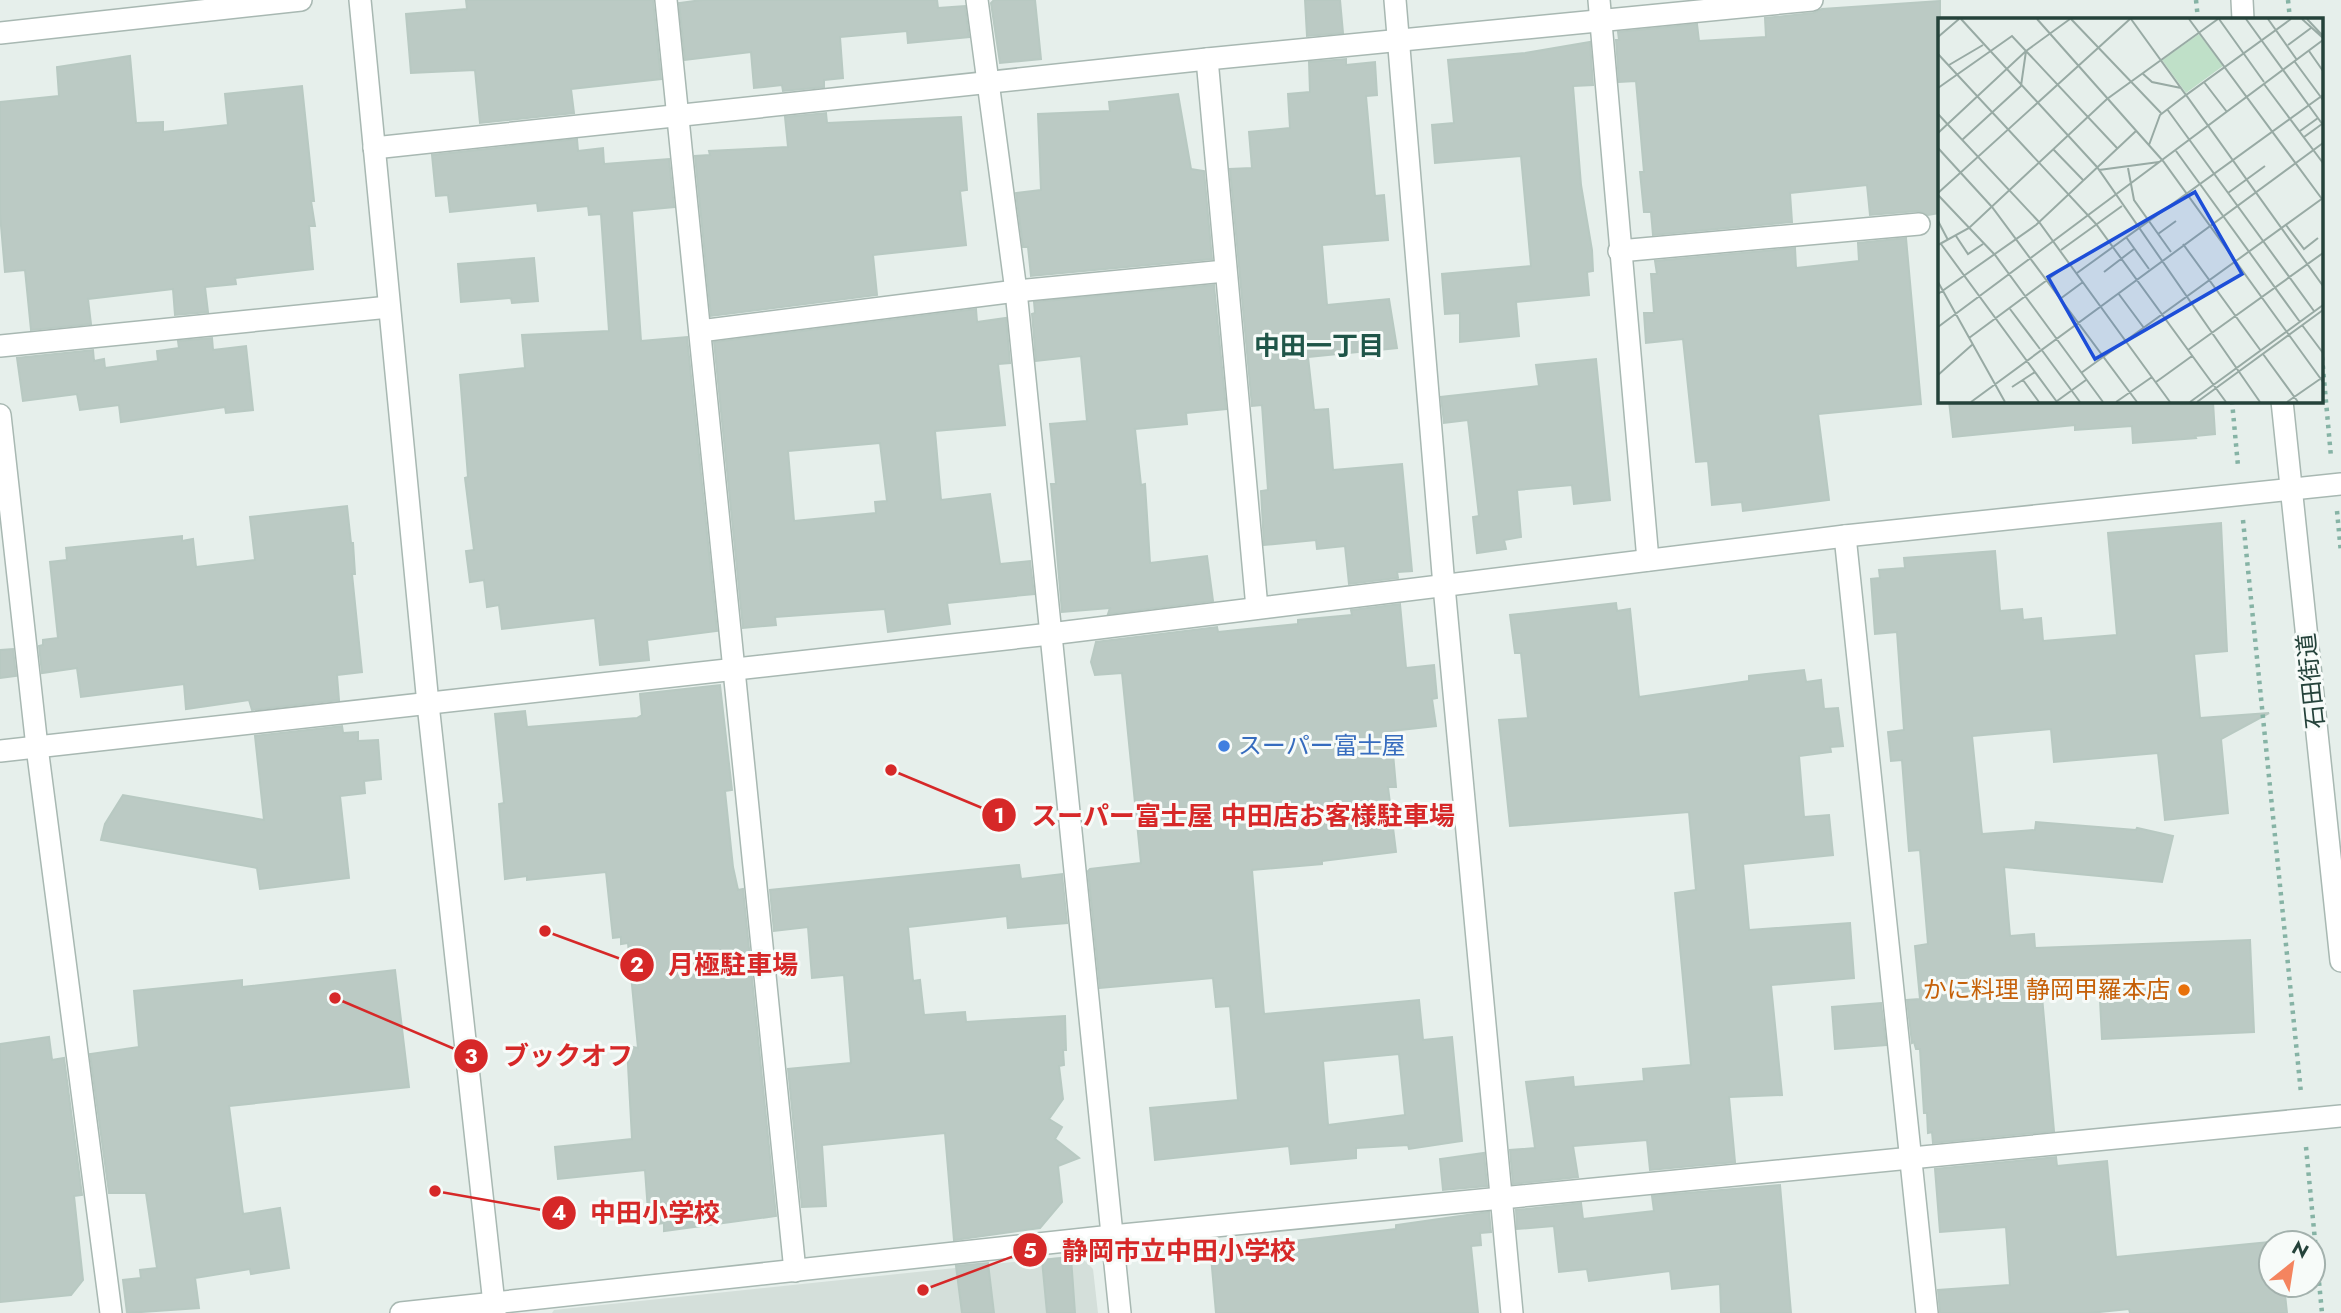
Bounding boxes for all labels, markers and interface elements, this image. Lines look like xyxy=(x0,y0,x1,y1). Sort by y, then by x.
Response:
inset map xyxy=(1938,18,2324,402)
district label: 中田一丁目 xyxy=(1254,327,1384,365)
street label: 石田街道 xyxy=(2288,631,2333,731)
place label: スーパー富士屋 xyxy=(1238,728,1406,763)
marker: スーパー富士屋 xyxy=(1216,738,1232,754)
callout: スーパー富士屋 中田店お客様駐車場 xyxy=(982,792,1469,839)
text: スーパー富士屋 中田店お客様駐車場 xyxy=(1031,797,1455,835)
text: 1 xyxy=(994,801,1004,831)
callout: 月極駐車場 xyxy=(619,941,812,988)
text: 月極駐車場 xyxy=(668,946,798,984)
text: 2 xyxy=(630,950,644,980)
place label: かに料理 静岡甲羅本店 xyxy=(1923,972,2170,1007)
marker: かに料理 静岡甲羅本店 xyxy=(2176,982,2192,998)
callout: ブックオフ xyxy=(454,1033,647,1080)
text: ブックオフ xyxy=(503,1037,633,1075)
text: 3 xyxy=(464,1042,478,1072)
callout: 中田小学校 xyxy=(541,1189,734,1236)
text: 中田小学校 xyxy=(590,1194,720,1232)
text: 4 xyxy=(552,1198,566,1228)
callout: 静岡市立中田小学校 xyxy=(1013,1227,1310,1274)
north arrow xyxy=(2257,1229,2327,1299)
text: 静岡市立中田小学校 xyxy=(1062,1232,1296,1270)
text: N xyxy=(2287,1234,2314,1265)
text: 5 xyxy=(1023,1236,1037,1266)

